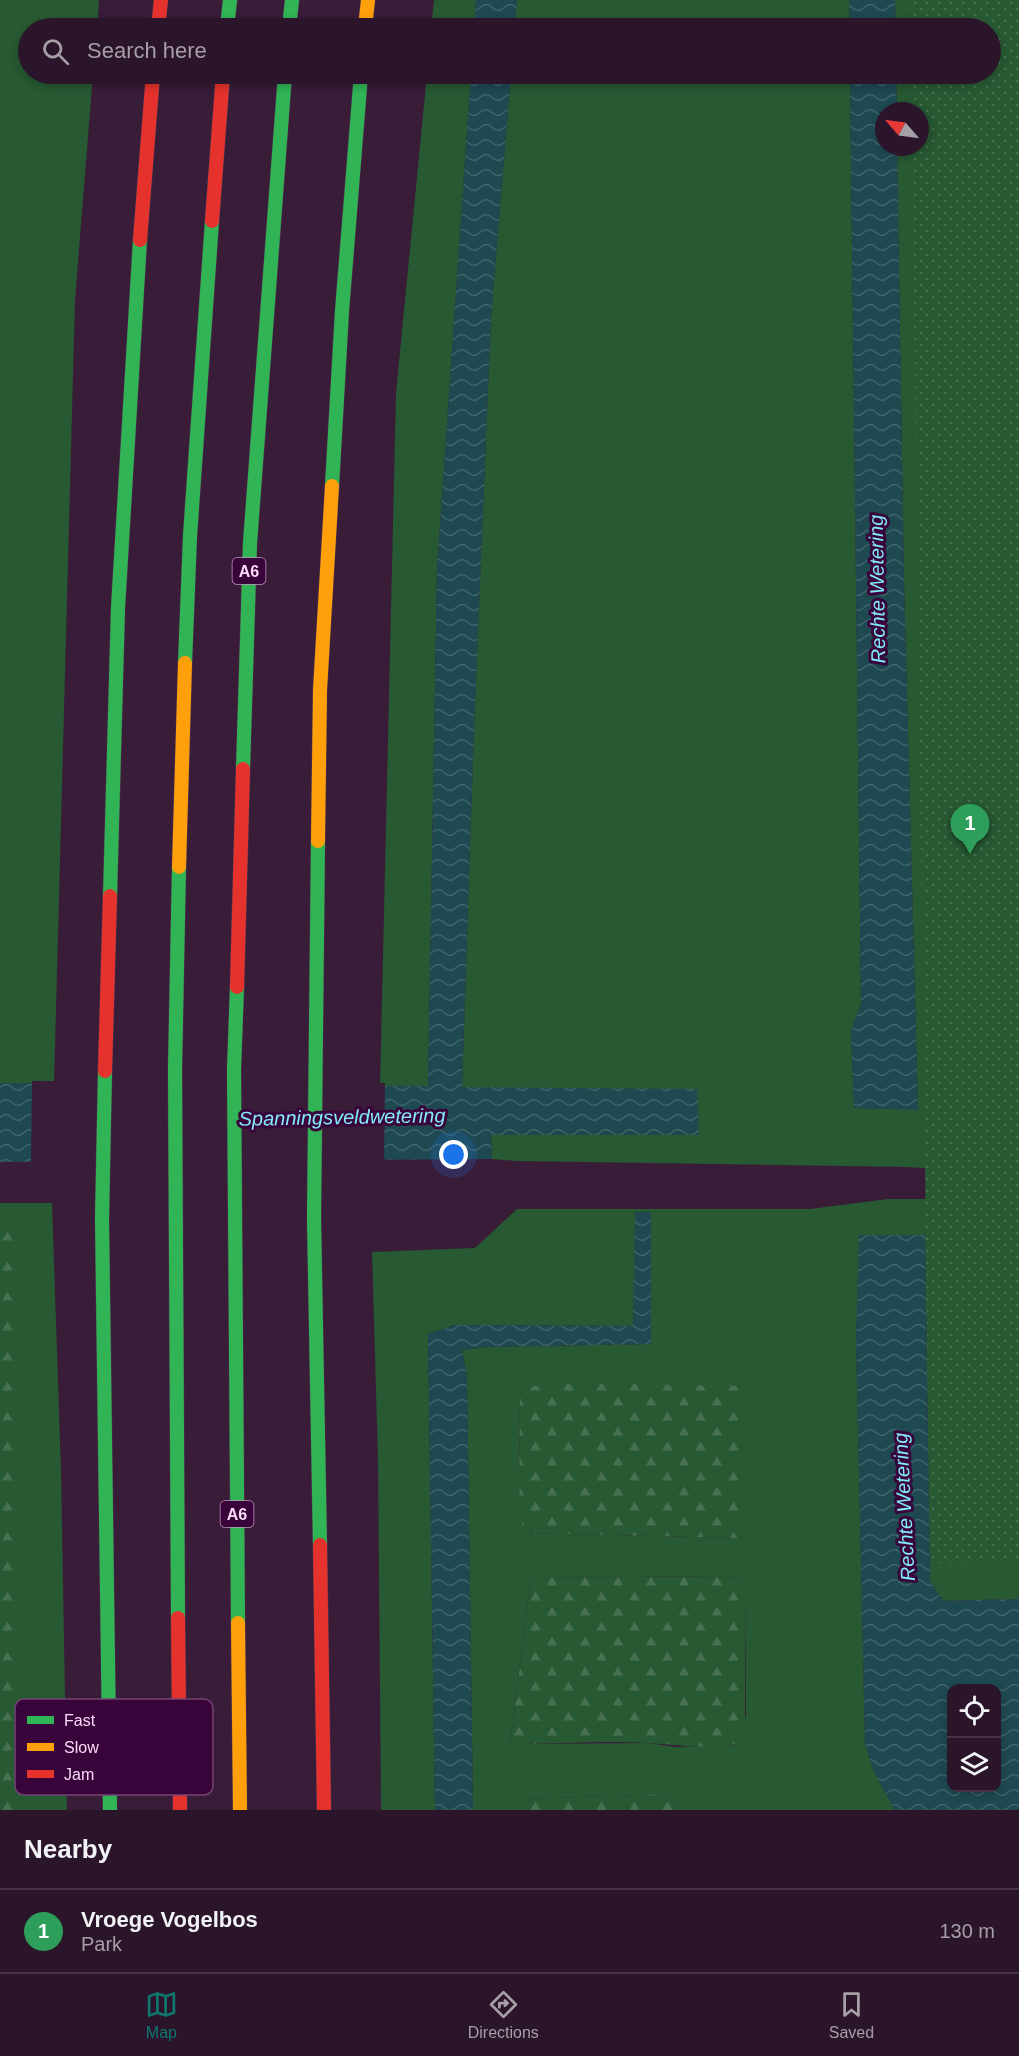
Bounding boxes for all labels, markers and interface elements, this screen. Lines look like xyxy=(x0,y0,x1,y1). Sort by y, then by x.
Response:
search box xyxy=(18,18,1001,84)
icon: search xyxy=(39,35,72,68)
text: Search here xyxy=(87,38,207,63)
north arrow xyxy=(875,102,929,156)
water label: Rechte Wetering xyxy=(865,515,889,663)
road number: A6 xyxy=(232,558,266,584)
pin: 1 xyxy=(950,804,990,854)
water label: Spanningsveldwetering xyxy=(238,1104,446,1130)
your location xyxy=(439,1140,468,1169)
water label: Rechte Wetering xyxy=(889,1432,919,1582)
road number: A6 xyxy=(220,1501,254,1527)
map controls xyxy=(947,1684,1001,1792)
button: locate xyxy=(947,1684,1001,1738)
legend xyxy=(15,1699,213,1795)
text: Fast xyxy=(64,1712,96,1729)
button: layers xyxy=(947,1738,1001,1792)
text: Slow xyxy=(64,1739,99,1756)
text: Jam xyxy=(64,1766,94,1783)
text: Nearby xyxy=(24,1834,112,1864)
text: Vroege Vogelbos xyxy=(81,1907,258,1932)
text: 1 xyxy=(38,1920,49,1942)
text: 130 m xyxy=(939,1920,995,1942)
text: Park xyxy=(81,1933,122,1955)
tab: Map xyxy=(145,1988,178,2042)
tab: Directions xyxy=(468,1988,539,2042)
tab: Saved xyxy=(829,1988,874,2042)

